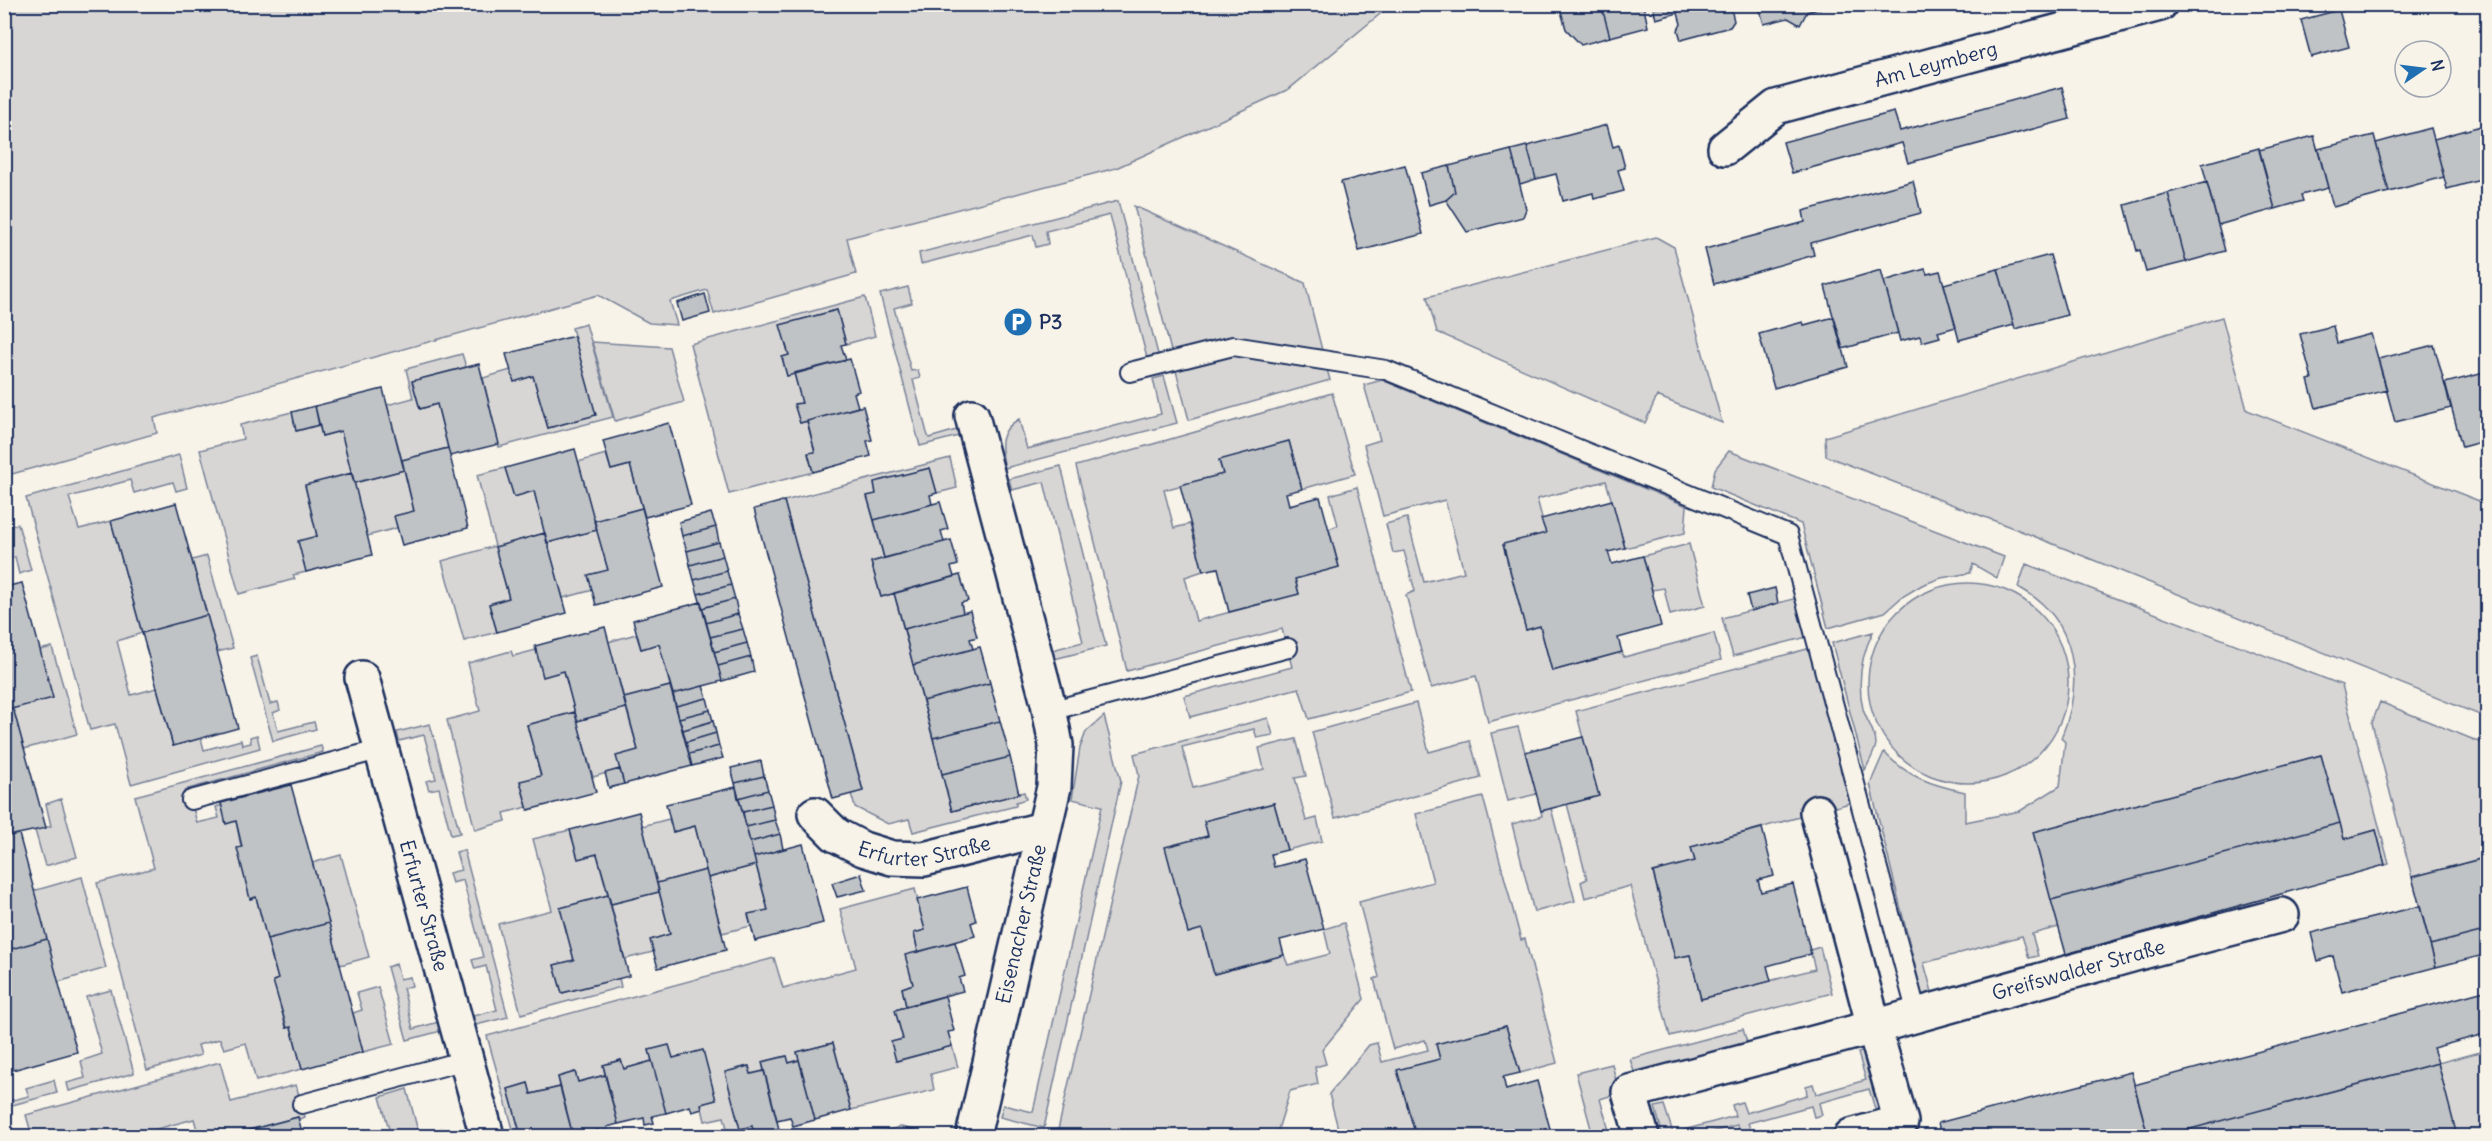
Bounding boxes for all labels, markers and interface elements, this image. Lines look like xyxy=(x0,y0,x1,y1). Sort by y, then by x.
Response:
street label: Am Leymberg xyxy=(1872,35,2000,92)
north arrow xyxy=(2393,39,2453,99)
text: N xyxy=(2427,58,2449,73)
parking icon: P3 xyxy=(1002,306,1034,338)
place label: P3 xyxy=(1039,309,1062,334)
street label: Erfurter Straße xyxy=(855,830,993,871)
street label: Erfurter Straße xyxy=(395,837,454,974)
street label: Eisenacher Straße xyxy=(990,842,1051,1006)
street label: Greifswalder Straße xyxy=(1989,933,2168,1005)

